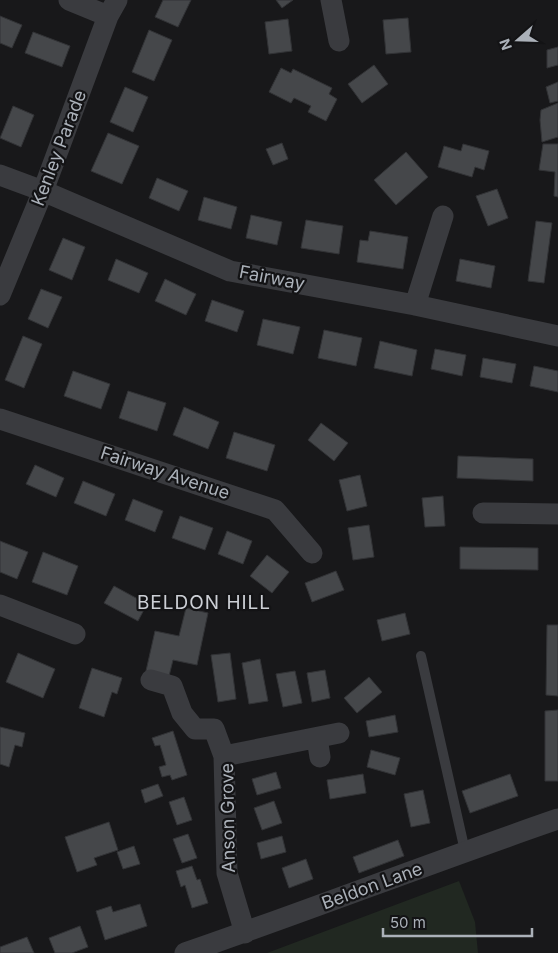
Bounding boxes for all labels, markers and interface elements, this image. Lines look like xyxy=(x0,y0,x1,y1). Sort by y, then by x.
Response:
north arrow xyxy=(493,15,543,65)
text: N xyxy=(496,37,515,53)
street label: Kenley Parade xyxy=(27,87,90,209)
street label: Fairway xyxy=(238,261,307,294)
street label: Fairway Avenue xyxy=(98,442,232,503)
district label: BELDON HILL xyxy=(137,591,271,614)
street label: Anson Grove xyxy=(216,763,239,873)
street label: Beldon Lane xyxy=(319,858,425,913)
scale bar xyxy=(383,906,532,938)
text: 50 m xyxy=(390,913,426,932)

